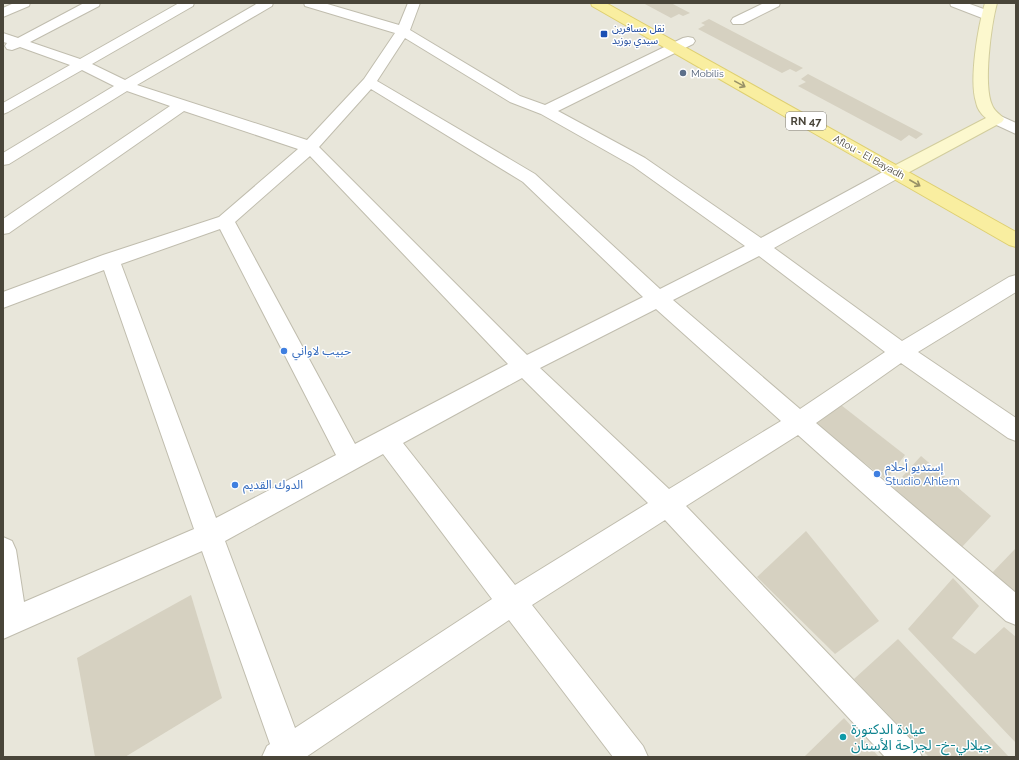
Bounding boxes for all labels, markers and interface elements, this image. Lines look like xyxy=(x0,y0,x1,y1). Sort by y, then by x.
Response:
place label: نقل مسافرين سيدي بوزيد xyxy=(612,23,665,48)
marker: نقل مسافرين سيدي بوزيد xyxy=(599,29,609,39)
marker: Mobilis xyxy=(678,68,688,78)
place label: Mobilis xyxy=(691,68,724,79)
one-way arrow xyxy=(734,81,746,89)
road number: RN 47 xyxy=(786,112,826,130)
street label: Aflou - El Bayadh xyxy=(832,133,907,181)
one-way arrow xyxy=(908,179,920,187)
place label: حبيب لاواني xyxy=(292,344,351,361)
marker: حبيب لاواني xyxy=(279,346,289,356)
place label: إستديو أحلام Studio Ahlem xyxy=(885,459,960,488)
marker: إستديو أحلام Studio Ahlem xyxy=(872,469,882,479)
place label: الدوك القديم xyxy=(243,478,303,494)
marker: الدوك القديم xyxy=(230,480,240,490)
place label: عيادة الدكتورة جيلالي-خ- لجراحة الأسنان xyxy=(851,721,992,756)
marker: عيادة الدكتورة جيلالي-خ- لجراحة الأسنان xyxy=(838,732,848,742)

